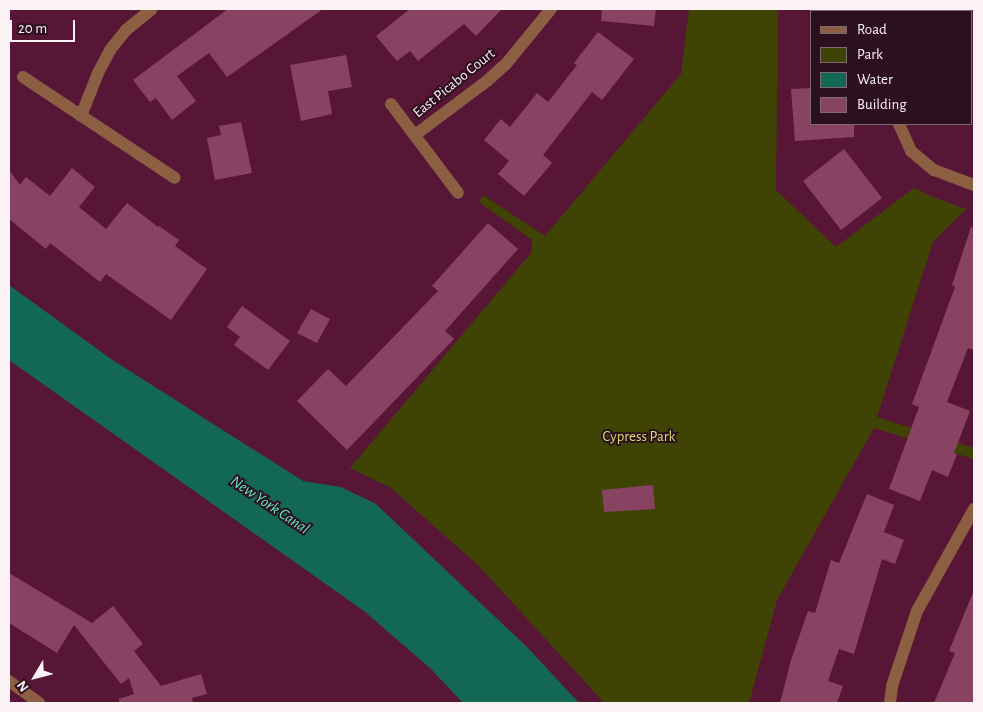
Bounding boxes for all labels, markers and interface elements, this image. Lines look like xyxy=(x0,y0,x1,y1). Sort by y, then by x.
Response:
scale bar xyxy=(12,10,78,42)
legend xyxy=(810,10,973,125)
text: 20 m xyxy=(18,21,47,36)
text: Road xyxy=(857,22,887,37)
street label: East Picabo Court xyxy=(409,44,499,122)
text: Park xyxy=(857,47,883,62)
text: Water xyxy=(857,72,893,87)
text: Building xyxy=(857,97,907,112)
park label: Cypress Park xyxy=(603,428,675,446)
water label: New York Canal xyxy=(227,472,313,538)
north arrow xyxy=(10,652,60,702)
text: N xyxy=(15,678,32,694)

